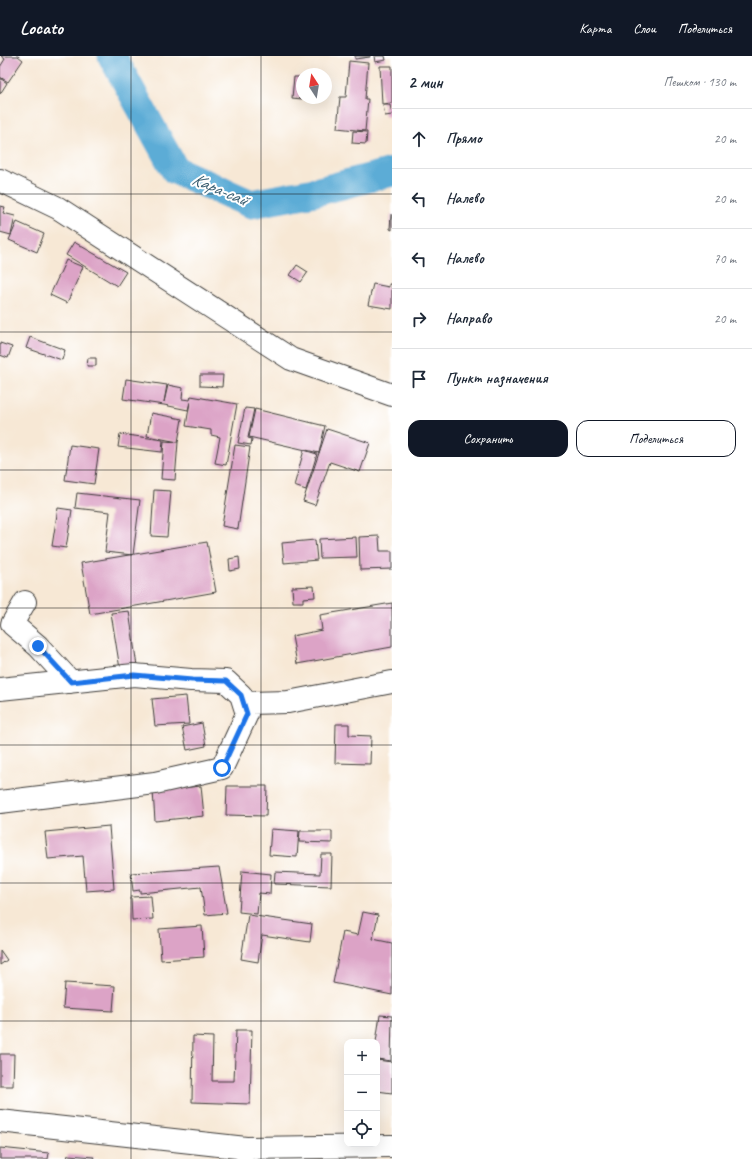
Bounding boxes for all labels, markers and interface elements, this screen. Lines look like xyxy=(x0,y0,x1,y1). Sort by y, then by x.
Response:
text: Locato xyxy=(20,16,63,40)
text: Карта xyxy=(579,20,611,37)
text: Слои xyxy=(633,20,656,37)
text: Поделиться xyxy=(678,20,732,37)
north arrow xyxy=(296,68,332,104)
text: 2 мин xyxy=(408,72,443,93)
text: Пешком · 130 m xyxy=(663,74,736,90)
icon: ahead xyxy=(408,128,430,150)
text: Прямо xyxy=(446,129,482,148)
text: 20 m xyxy=(714,131,736,147)
water label: Кара-сай xyxy=(189,168,254,212)
icon: left xyxy=(408,188,430,210)
text: Налево xyxy=(446,189,484,208)
text: 20 m xyxy=(714,191,736,207)
icon: left xyxy=(408,248,430,270)
text: Налево xyxy=(446,249,484,268)
text: 70 m xyxy=(714,251,736,267)
icon: right xyxy=(408,308,430,330)
text: Направо xyxy=(446,309,492,328)
text: 20 m xyxy=(714,311,736,327)
icon: arrive xyxy=(408,368,430,390)
text: Пункт назначения xyxy=(446,369,548,388)
button: Сохранить xyxy=(408,420,568,457)
button: Поделиться xyxy=(576,420,736,457)
route end xyxy=(29,637,47,655)
route start xyxy=(213,759,231,777)
map controls xyxy=(344,1039,380,1147)
button: + xyxy=(344,1039,380,1075)
button: − xyxy=(344,1075,380,1111)
button: locate xyxy=(344,1111,380,1147)

